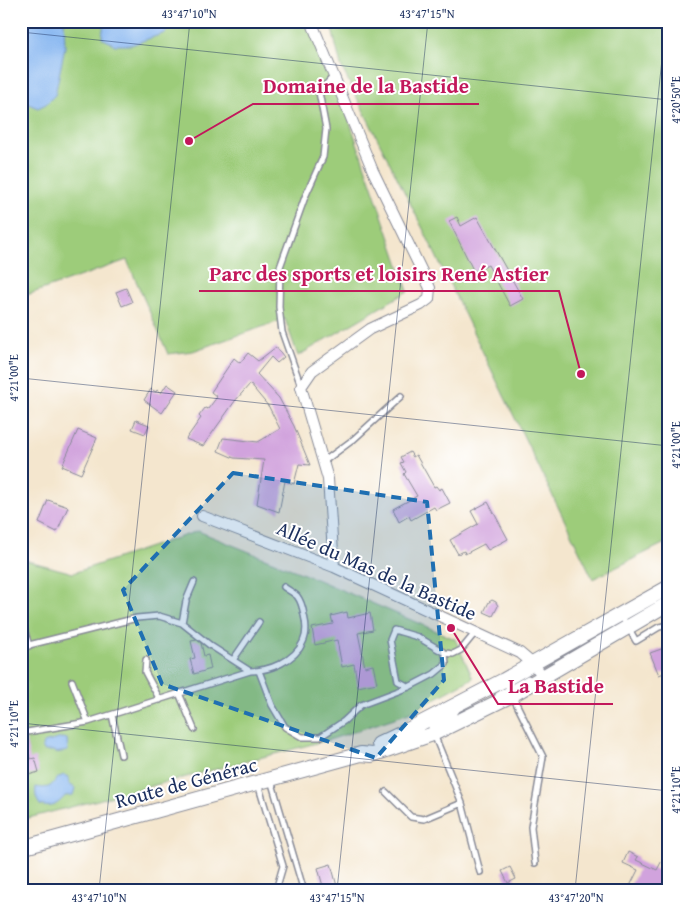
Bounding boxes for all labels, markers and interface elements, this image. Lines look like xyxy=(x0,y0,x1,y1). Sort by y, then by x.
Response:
text: 43°47'10"N xyxy=(161,5,217,22)
text: 43°47'15"N xyxy=(399,5,455,22)
callout: Domaine de la Bastide xyxy=(253,68,479,104)
text: Domaine de la Bastide xyxy=(263,70,469,101)
text: 4°20'50"E xyxy=(667,76,684,124)
callout: Parc des sports et loisirs René Astier xyxy=(199,255,559,291)
text: Parc des sports et loisirs René Astier xyxy=(209,258,549,289)
text: 4°21'00"E xyxy=(5,354,22,402)
text: 4°21'00"E xyxy=(667,421,684,469)
street label: Allée du Mas de la Bastide xyxy=(272,513,482,627)
callout: La Bastide xyxy=(498,668,613,704)
text: La Bastide xyxy=(508,670,604,701)
text: 4°21'10"E xyxy=(5,700,22,748)
street label: Route de Générac xyxy=(112,749,260,815)
text: 4°21'10"E xyxy=(667,766,684,814)
text: 43°47'10"N xyxy=(71,889,127,906)
text: 43°47'15"N xyxy=(309,889,365,906)
text: 43°47'20"N xyxy=(548,889,604,906)

